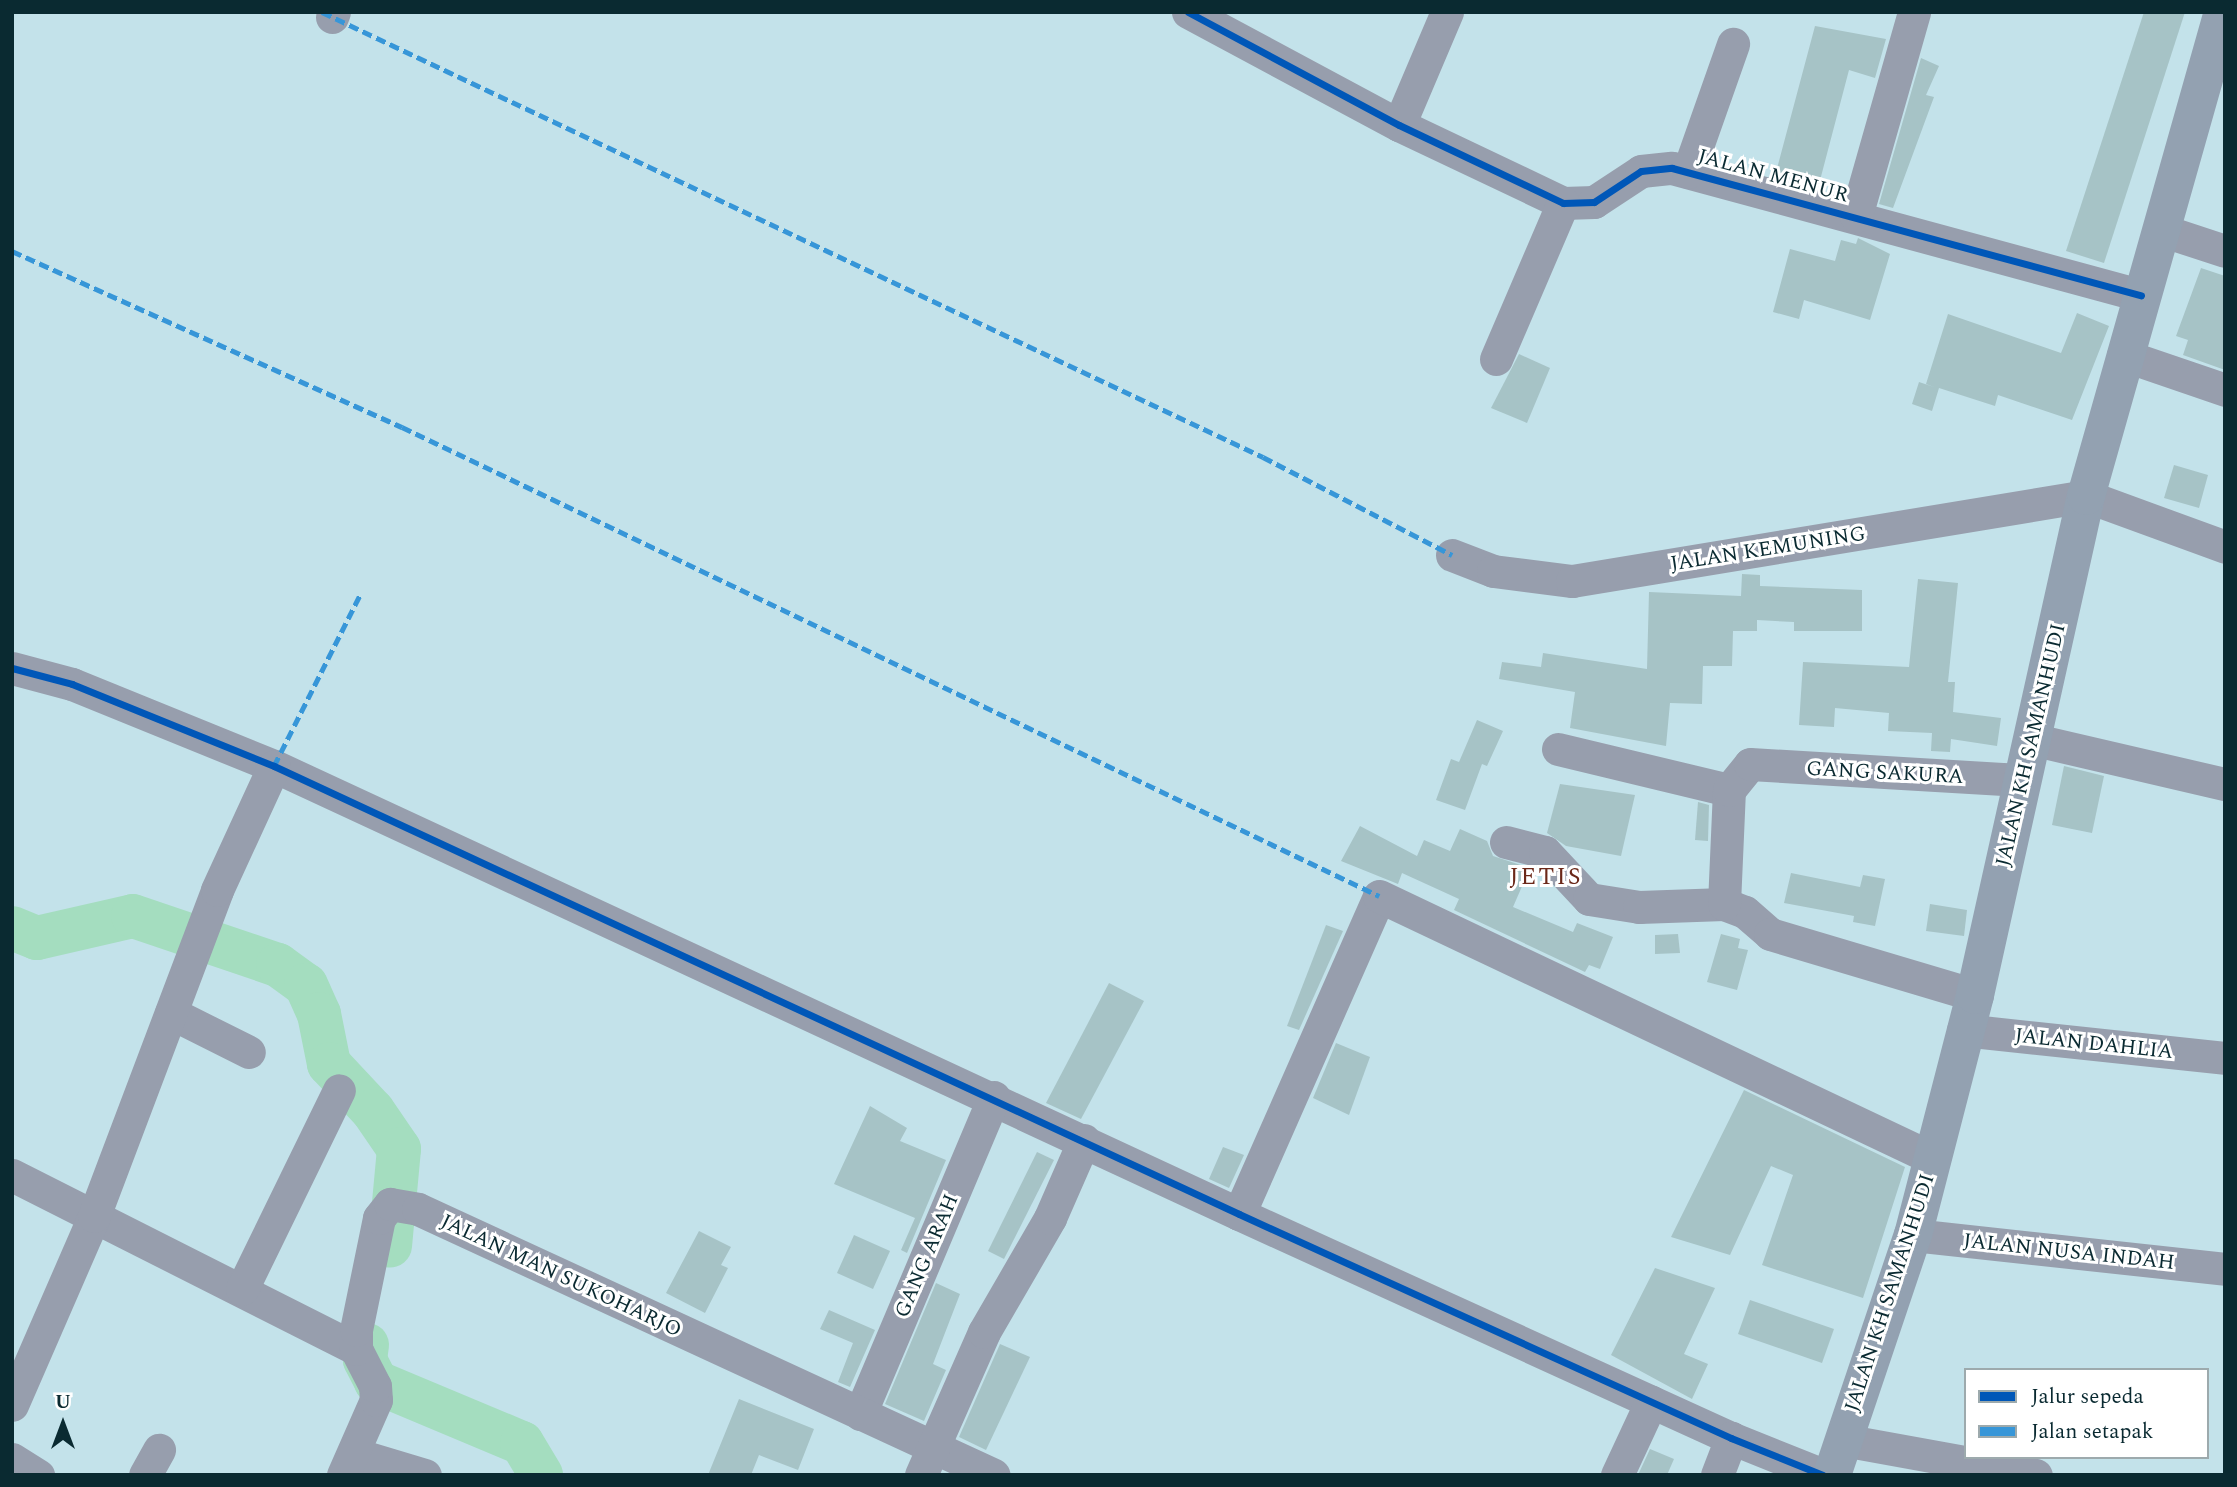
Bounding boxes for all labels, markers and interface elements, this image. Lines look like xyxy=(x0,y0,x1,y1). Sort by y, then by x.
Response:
street label: JALAN MENUR xyxy=(1695,144,1851,208)
street label: JALAN KEMUNING xyxy=(1669,521,1867,577)
street label: JALAN KH SAMANHUDI xyxy=(1991,621,2071,869)
street label: GANG SAKURA xyxy=(1806,756,1964,790)
district label: JETIS xyxy=(1510,864,1582,892)
street label: JALAN DAHLIA xyxy=(2014,1023,2174,1065)
street label: JALAN KH SAMANHUDI xyxy=(1840,1171,1940,1415)
street label: GANG ARAH xyxy=(890,1190,964,1322)
street label: JALAN MAN SUKOHARJO xyxy=(437,1209,685,1343)
street label: JALAN NUSA INDAH xyxy=(1962,1228,2176,1276)
legend xyxy=(1964,1368,2209,1459)
text: Jalur sepeda xyxy=(2031,1381,2144,1413)
text: U xyxy=(55,1388,71,1417)
north arrow xyxy=(28,1389,98,1459)
text: Jalan setapak xyxy=(2031,1416,2153,1448)

